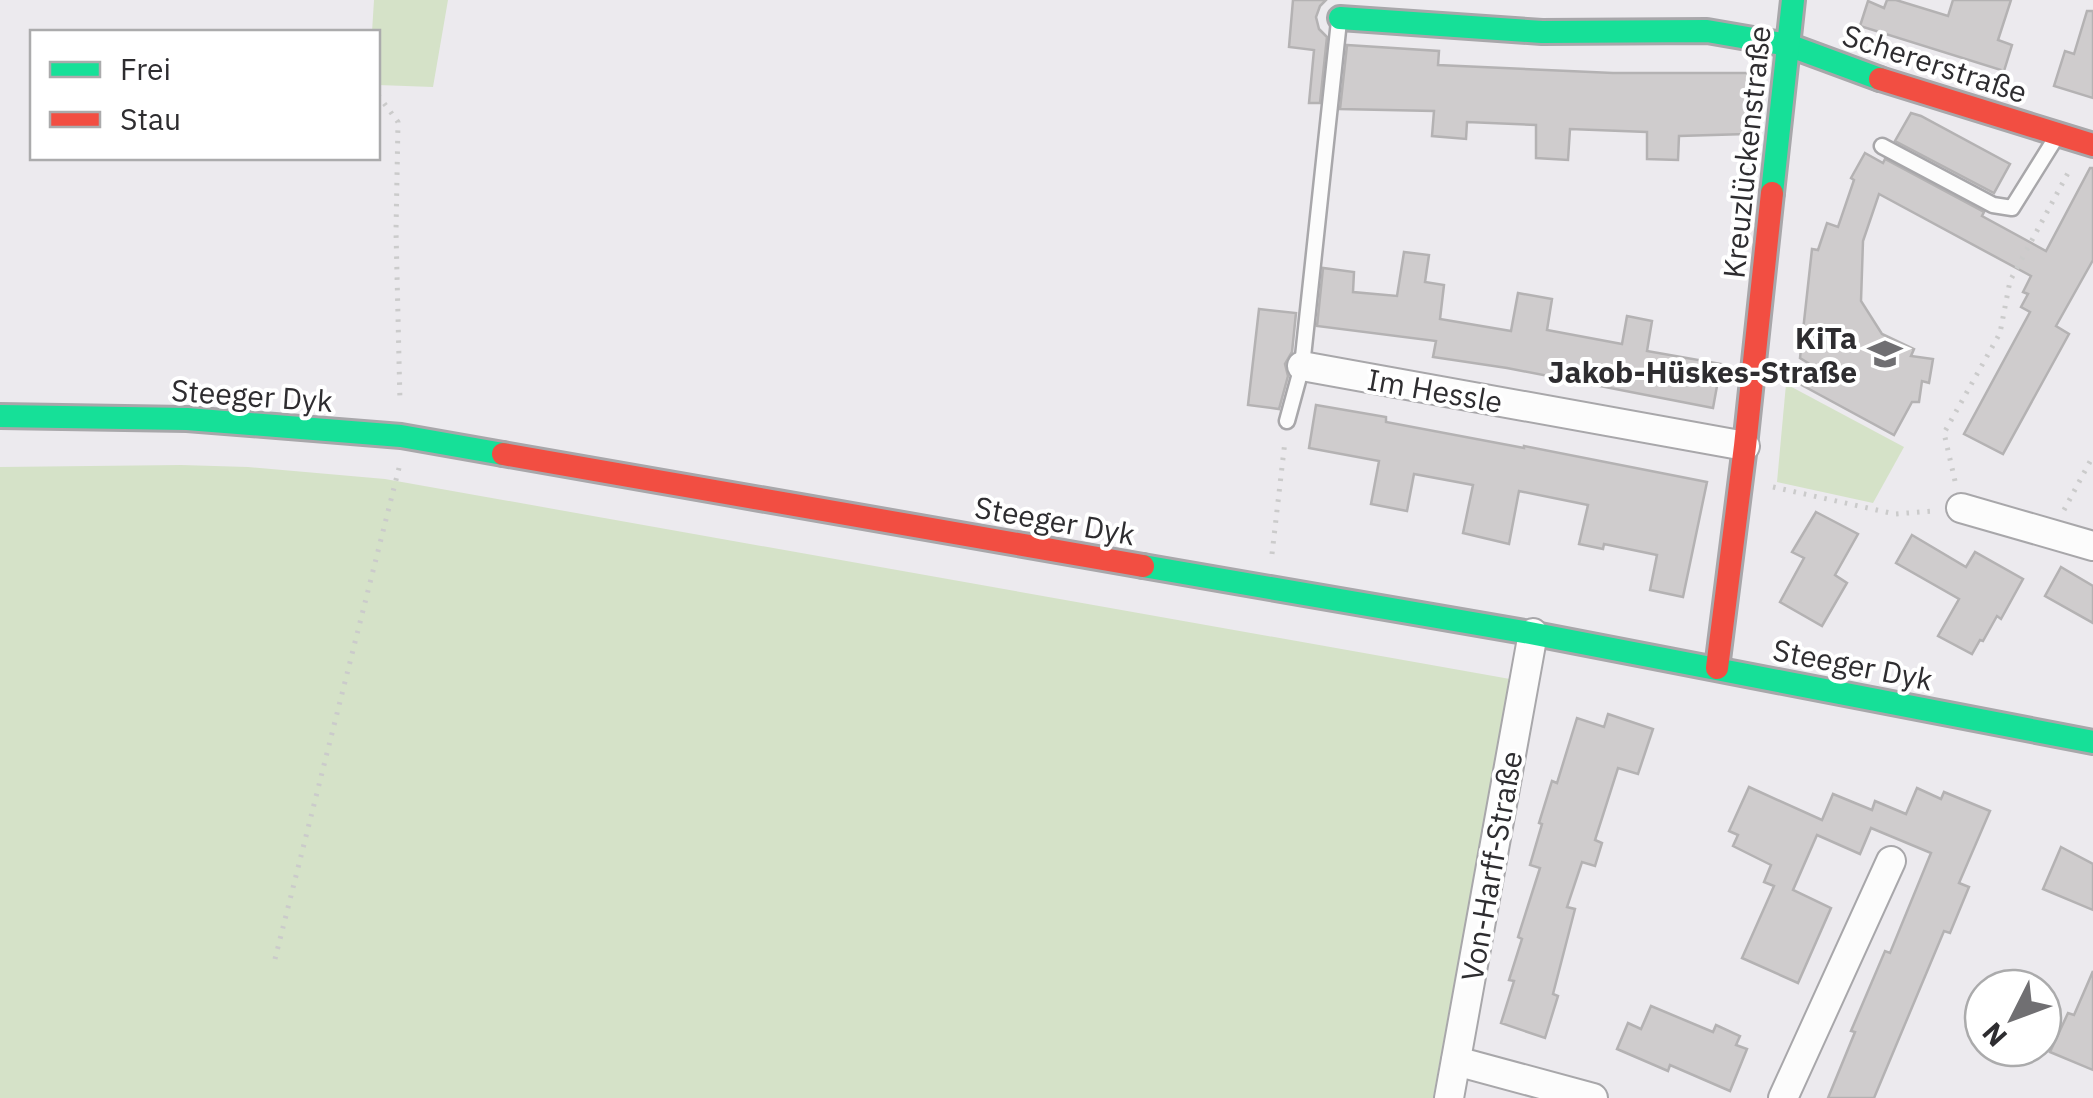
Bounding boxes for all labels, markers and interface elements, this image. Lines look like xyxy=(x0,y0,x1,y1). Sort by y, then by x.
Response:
street label: Schererstraße xyxy=(1838,15,2032,111)
street label: Kreuzlückenstraße xyxy=(1713,24,1779,280)
legend xyxy=(30,30,380,160)
text: Frei xyxy=(120,49,171,88)
text: Stau xyxy=(120,99,181,138)
place label: KiTa Jakob-Hüskes-Straße xyxy=(1548,318,1857,391)
school or university icon: KiTa Jakob-Hüskes-Straße xyxy=(1866,335,1904,373)
street label: Im Hessle xyxy=(1364,359,1506,421)
street label: Steeger Dyk xyxy=(170,370,334,420)
street label: Steeger Dyk xyxy=(972,487,1138,553)
street label: Steeger Dyk xyxy=(1770,629,1936,699)
street label: Von-Harff-Straße xyxy=(1452,748,1530,984)
north arrow xyxy=(1963,968,2063,1068)
text: N xyxy=(1974,1015,2015,1055)

